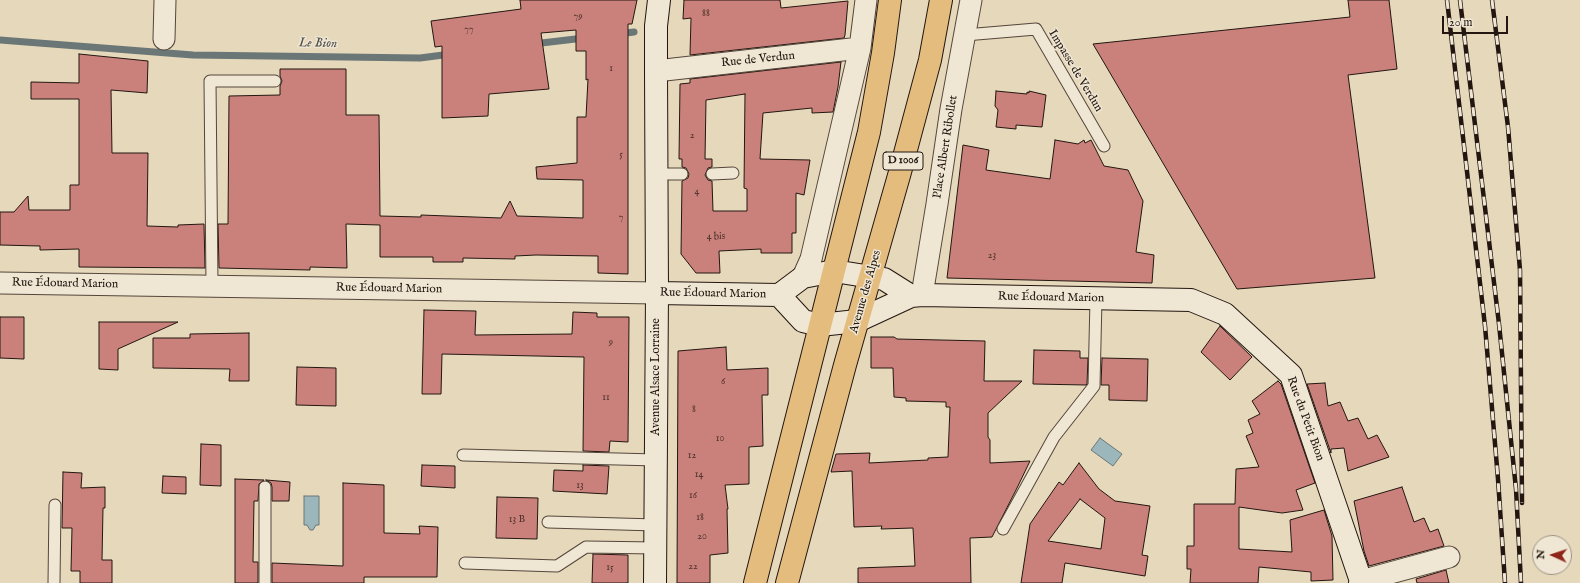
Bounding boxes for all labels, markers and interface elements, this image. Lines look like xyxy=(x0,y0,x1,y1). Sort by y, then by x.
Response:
house number: 88 xyxy=(702,8,710,20)
scale bar xyxy=(1444,8,1510,34)
house number: 79 xyxy=(573,11,583,23)
text: 20 m xyxy=(1449,15,1472,30)
house number: 77 xyxy=(464,24,474,36)
street label: Impasse de Verdun xyxy=(1045,27,1105,115)
water label: Le Bion xyxy=(299,36,337,52)
street label: Rue de Verdun xyxy=(720,49,796,71)
house number: 1 xyxy=(609,63,613,75)
street label: Place Albert Ribollet xyxy=(931,94,961,200)
house number: 2 xyxy=(690,130,694,142)
house number: 5 xyxy=(619,149,623,161)
road number: D 1006 xyxy=(883,152,923,170)
house number: 4 xyxy=(695,186,699,198)
house number: 7 xyxy=(619,212,623,224)
house number: 4 bis xyxy=(707,231,725,243)
street label: Avenue des Alpes xyxy=(847,249,885,335)
house number: 23 xyxy=(988,250,996,262)
street label: Rue Édouard Marion xyxy=(12,276,118,292)
street label: Rue Édouard Marion xyxy=(336,281,442,297)
street label: Rue Édouard Marion xyxy=(660,286,766,302)
street label: Rue Édouard Marion xyxy=(998,290,1104,306)
street label: Avenue Alsace Lorraine xyxy=(650,318,664,436)
house number: 9 xyxy=(609,337,613,349)
street label: Rue du Petit Bion xyxy=(1283,375,1327,463)
house number: 6 xyxy=(721,376,725,388)
house number: 11 xyxy=(602,392,610,404)
house number: 8 xyxy=(692,404,696,416)
house number: 10 xyxy=(716,433,724,445)
house number: 12 xyxy=(688,450,696,462)
house number: 14 xyxy=(695,469,703,481)
house number: 13 xyxy=(576,480,584,492)
house number: 16 xyxy=(689,490,697,502)
house number: 18 xyxy=(696,512,704,524)
house number: 13 B xyxy=(509,514,525,526)
house number: 20 xyxy=(697,531,707,543)
north arrow xyxy=(1532,535,1572,575)
text: N xyxy=(1534,549,1548,560)
house number: 22 xyxy=(688,561,698,573)
house number: 15 xyxy=(606,562,614,574)

